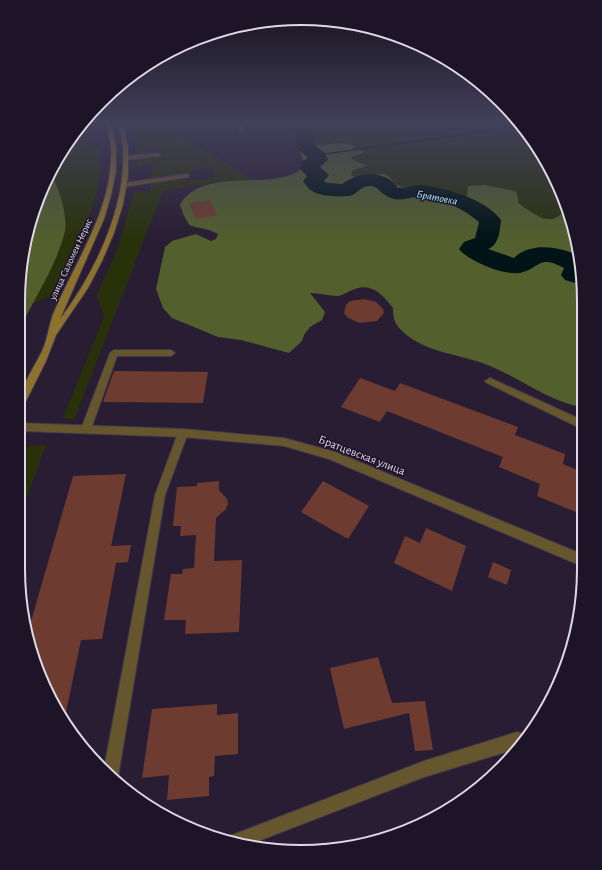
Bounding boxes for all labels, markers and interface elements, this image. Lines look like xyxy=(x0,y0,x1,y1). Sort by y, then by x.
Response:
water label: Братовка xyxy=(415,188,459,208)
street label: улица Саломеи Нерис xyxy=(47,217,94,303)
street label: Братцевская улица xyxy=(317,433,407,478)

